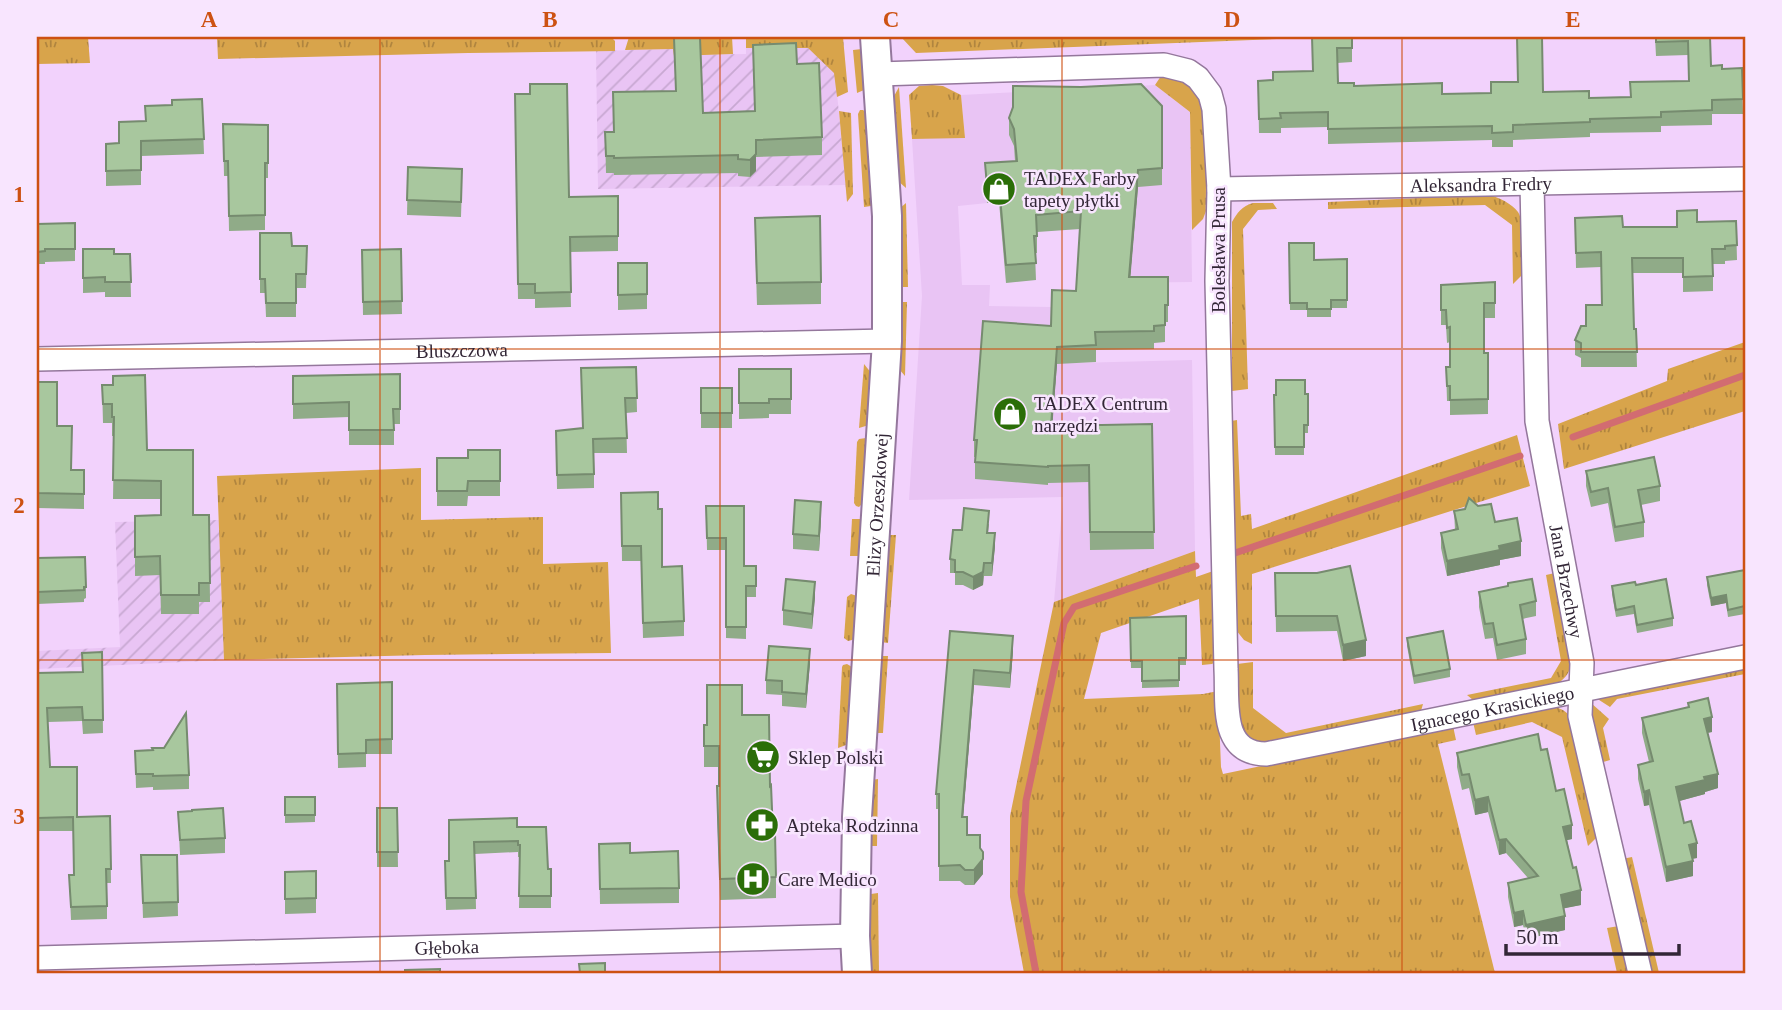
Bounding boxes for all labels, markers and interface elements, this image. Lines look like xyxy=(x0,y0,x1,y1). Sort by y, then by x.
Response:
text: A xyxy=(201,7,218,32)
text: B xyxy=(542,7,558,32)
text: C xyxy=(883,7,899,32)
text: D xyxy=(1224,7,1240,32)
text: E xyxy=(1565,7,1581,32)
place label: TADEX Farby tapety płytki xyxy=(1024,168,1136,211)
shop icon: TADEX Farby tapety płytki xyxy=(980,170,1018,208)
street label: Aleksandra Fredry xyxy=(1410,172,1553,196)
text: 1 xyxy=(13,182,25,207)
street label: Bolesława Prusa xyxy=(1208,186,1229,313)
street label: Bluszczowa xyxy=(416,339,509,361)
place label: TADEX Centrum narzędzi xyxy=(1034,393,1168,436)
shop icon: TADEX Centrum narzędzi xyxy=(991,395,1029,433)
street label: Elizy Orzeszkowej xyxy=(862,432,892,577)
text: 2 xyxy=(13,493,25,518)
street label: Jana Brzechwy xyxy=(1546,522,1588,640)
street label: Ignacego Krasickiego xyxy=(1409,681,1576,735)
supermarket icon: Sklep Polski xyxy=(744,738,782,776)
place label: Sklep Polski xyxy=(788,747,884,768)
text: 3 xyxy=(13,804,25,829)
pharmacy icon: Apteka Rodzinna xyxy=(743,806,781,844)
place label: Apteka Rodzinna xyxy=(786,815,919,836)
hospital icon: Care Medico xyxy=(734,860,772,898)
place label: Care Medico xyxy=(778,869,877,890)
scale bar xyxy=(1506,912,1679,956)
text: 50 m xyxy=(1516,925,1559,949)
street label: Głęboka xyxy=(414,936,480,958)

